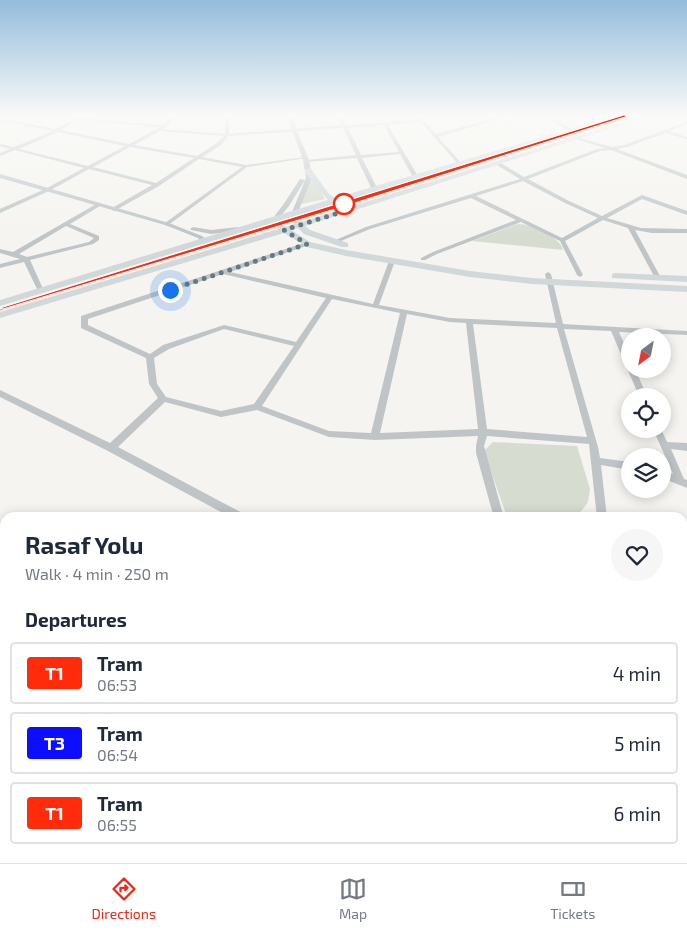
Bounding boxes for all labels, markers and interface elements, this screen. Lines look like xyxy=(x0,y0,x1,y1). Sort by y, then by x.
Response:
unlabelled marker xyxy=(333,193,355,215)
your location xyxy=(158,278,183,303)
north arrow xyxy=(621,328,671,378)
map controls xyxy=(621,328,671,498)
button: locate xyxy=(621,388,671,438)
button: layers xyxy=(621,448,671,498)
button: heart xyxy=(611,529,663,581)
text: Rasaf Yolu xyxy=(25,530,144,559)
text: Walk · 4 min · 250 m xyxy=(25,564,169,583)
text: Departures xyxy=(25,608,127,631)
text: Tram xyxy=(97,652,143,675)
text: T1 xyxy=(45,662,64,684)
text: 4 min xyxy=(613,662,661,685)
text: 06:53 xyxy=(97,675,137,694)
text: Tram xyxy=(97,722,143,745)
text: T3 xyxy=(44,732,65,754)
text: 5 min xyxy=(614,732,661,755)
text: 06:54 xyxy=(97,745,138,764)
text: Tram xyxy=(97,792,143,815)
text: T1 xyxy=(45,802,64,824)
text: 6 min xyxy=(613,802,661,825)
text: 06:55 xyxy=(97,815,137,834)
tab: Directions xyxy=(91,875,156,922)
tab: Map xyxy=(339,875,367,922)
tab: Tickets xyxy=(550,875,595,922)

